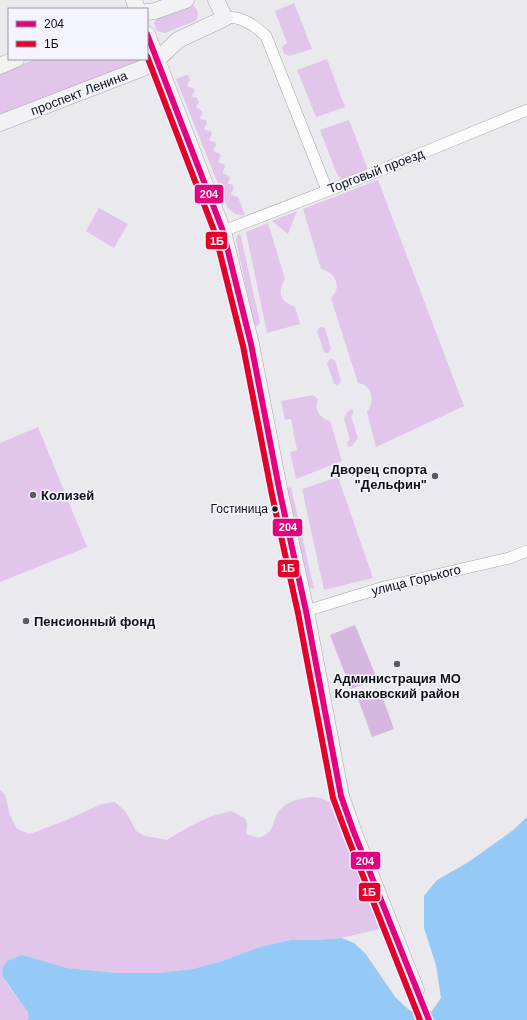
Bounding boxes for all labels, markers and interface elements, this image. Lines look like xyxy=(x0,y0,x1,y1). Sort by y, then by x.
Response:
legend xyxy=(8,8,148,60)
text: 204 xyxy=(44,17,64,31)
text: 1Б xyxy=(44,37,59,51)
street label: проспект Ленина xyxy=(29,67,130,118)
street label: Торговый проезд xyxy=(326,146,427,196)
line badge: 204 xyxy=(194,184,224,204)
text: 204 xyxy=(200,188,219,200)
line badge: 1Б xyxy=(205,231,228,250)
text: 1Б xyxy=(210,235,224,247)
place label: Дворец спорта "Дельфин" xyxy=(331,462,428,492)
marker: Дворец спорта "Дельфин" xyxy=(430,471,440,481)
place label: Колизей xyxy=(41,488,94,503)
marker: Колизей xyxy=(28,490,38,500)
place label: Гостиница xyxy=(211,502,268,516)
marker: Гостиница xyxy=(270,504,280,514)
line badge: 204 xyxy=(272,518,303,537)
text: 204 xyxy=(279,521,298,533)
line badge: 1Б xyxy=(277,559,300,578)
text: 1Б xyxy=(281,562,295,574)
street label: улица Горького xyxy=(370,562,462,598)
place label: Пенсионный фонд xyxy=(34,614,156,629)
marker: Пенсионный фонд xyxy=(21,616,31,626)
marker: Администрация МО Конаковский район xyxy=(392,659,402,669)
place label: Администрация МО Конаковский район xyxy=(333,671,461,701)
line badge: 204 xyxy=(350,851,381,870)
text: 204 xyxy=(356,855,375,867)
line badge: 1Б xyxy=(358,882,381,902)
text: 1Б xyxy=(362,886,376,898)

